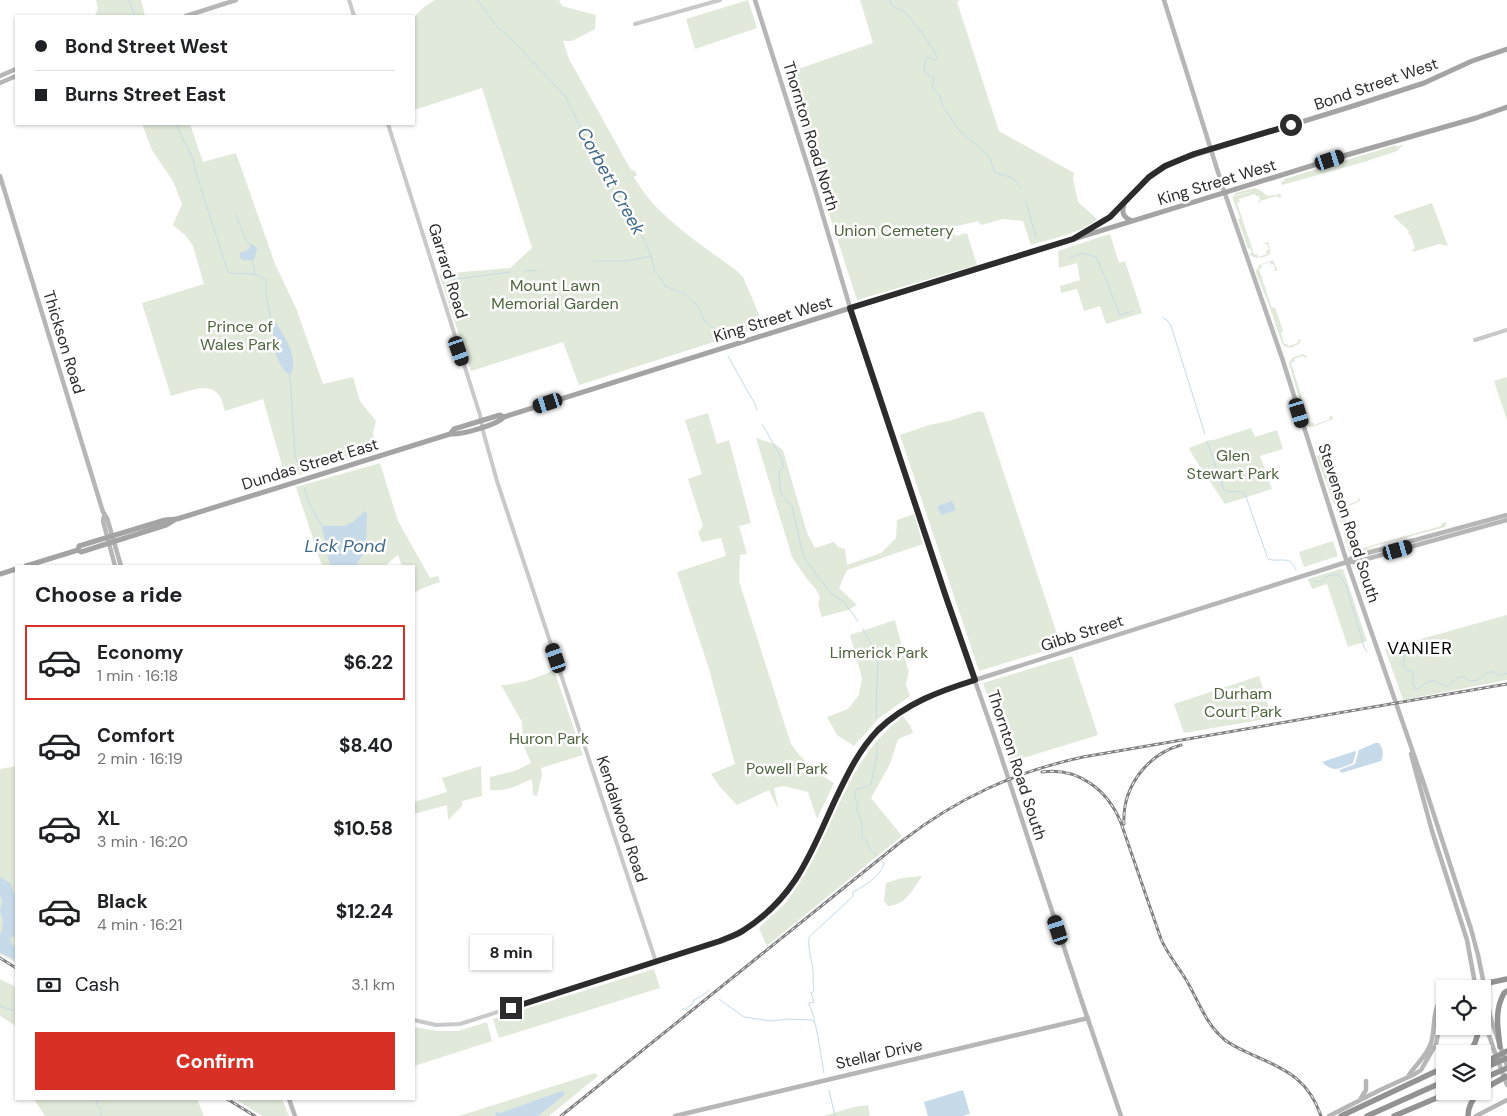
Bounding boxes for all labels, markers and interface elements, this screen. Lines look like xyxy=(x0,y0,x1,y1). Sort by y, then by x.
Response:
text: Bond Street West xyxy=(65,34,228,59)
street label: Bond Street West xyxy=(1311,53,1441,115)
street label: Thornton Road North xyxy=(778,59,844,213)
text: Burns Street East xyxy=(65,82,226,107)
route start xyxy=(1280,114,1302,136)
water label: Corbett Creek xyxy=(571,123,651,240)
car xyxy=(1313,148,1346,172)
street label: King Street West xyxy=(1155,154,1279,210)
park label: Union Cemetery xyxy=(834,220,954,241)
street label: Garrard Road xyxy=(424,221,472,321)
park label: Mount Lawn Memorial Garden xyxy=(491,275,619,314)
street label: Thickson Road xyxy=(38,288,90,396)
street label: King Street West xyxy=(711,291,835,347)
park label: Prince of Wales Park xyxy=(200,316,280,355)
car xyxy=(447,334,470,368)
car xyxy=(531,391,564,415)
car xyxy=(1287,396,1310,430)
street label: Dundas Street East xyxy=(239,433,381,495)
street label: Stevenson Road South xyxy=(1313,441,1385,605)
park label: Glen Stewart Park xyxy=(1187,445,1279,484)
water label: Lick Pond xyxy=(305,534,386,558)
car xyxy=(1381,539,1414,561)
text: Choose a ride xyxy=(35,580,183,609)
street label: Gibb Street xyxy=(1038,610,1126,656)
district label: VANIER xyxy=(1387,636,1453,660)
icon: car xyxy=(37,640,82,685)
text: Economy xyxy=(97,640,184,665)
car xyxy=(544,641,567,675)
park label: Limerick Park xyxy=(830,642,928,663)
text: $6.22 xyxy=(343,650,393,675)
text: 1 min · 16:18 xyxy=(97,665,178,686)
park label: Durham Court Park xyxy=(1204,683,1282,722)
street label: Thornton Road South xyxy=(983,687,1051,843)
icon: car xyxy=(37,723,82,768)
text: Comfort xyxy=(97,723,175,748)
park label: Huron Park xyxy=(509,728,589,749)
text: $8.40 xyxy=(339,733,393,758)
text: 2 min · 16:19 xyxy=(97,748,183,769)
street label: Kendalwood Road xyxy=(592,753,652,885)
park label: Powell Park xyxy=(746,758,828,779)
icon: car xyxy=(37,806,82,851)
text: XL xyxy=(97,806,120,831)
text: $10.58 xyxy=(333,816,393,841)
text: 3 min · 16:20 xyxy=(97,831,188,852)
icon: car xyxy=(37,889,82,934)
text: Black xyxy=(97,889,148,914)
text: $12.24 xyxy=(336,899,393,924)
car xyxy=(1046,913,1069,947)
text: 4 min · 16:21 xyxy=(97,914,182,935)
callout: 8 min xyxy=(470,936,552,970)
text: 8 min xyxy=(489,942,533,963)
icon: cash xyxy=(35,971,63,999)
text: Cash xyxy=(75,972,119,997)
text: 3.1 km xyxy=(351,974,395,995)
map controls xyxy=(1436,980,1491,1100)
button: locate xyxy=(1436,980,1491,1035)
route end xyxy=(500,997,522,1019)
button: Confirm xyxy=(35,1032,395,1090)
street label: Stellar Drive xyxy=(834,1034,924,1074)
button: layers xyxy=(1436,1045,1491,1100)

